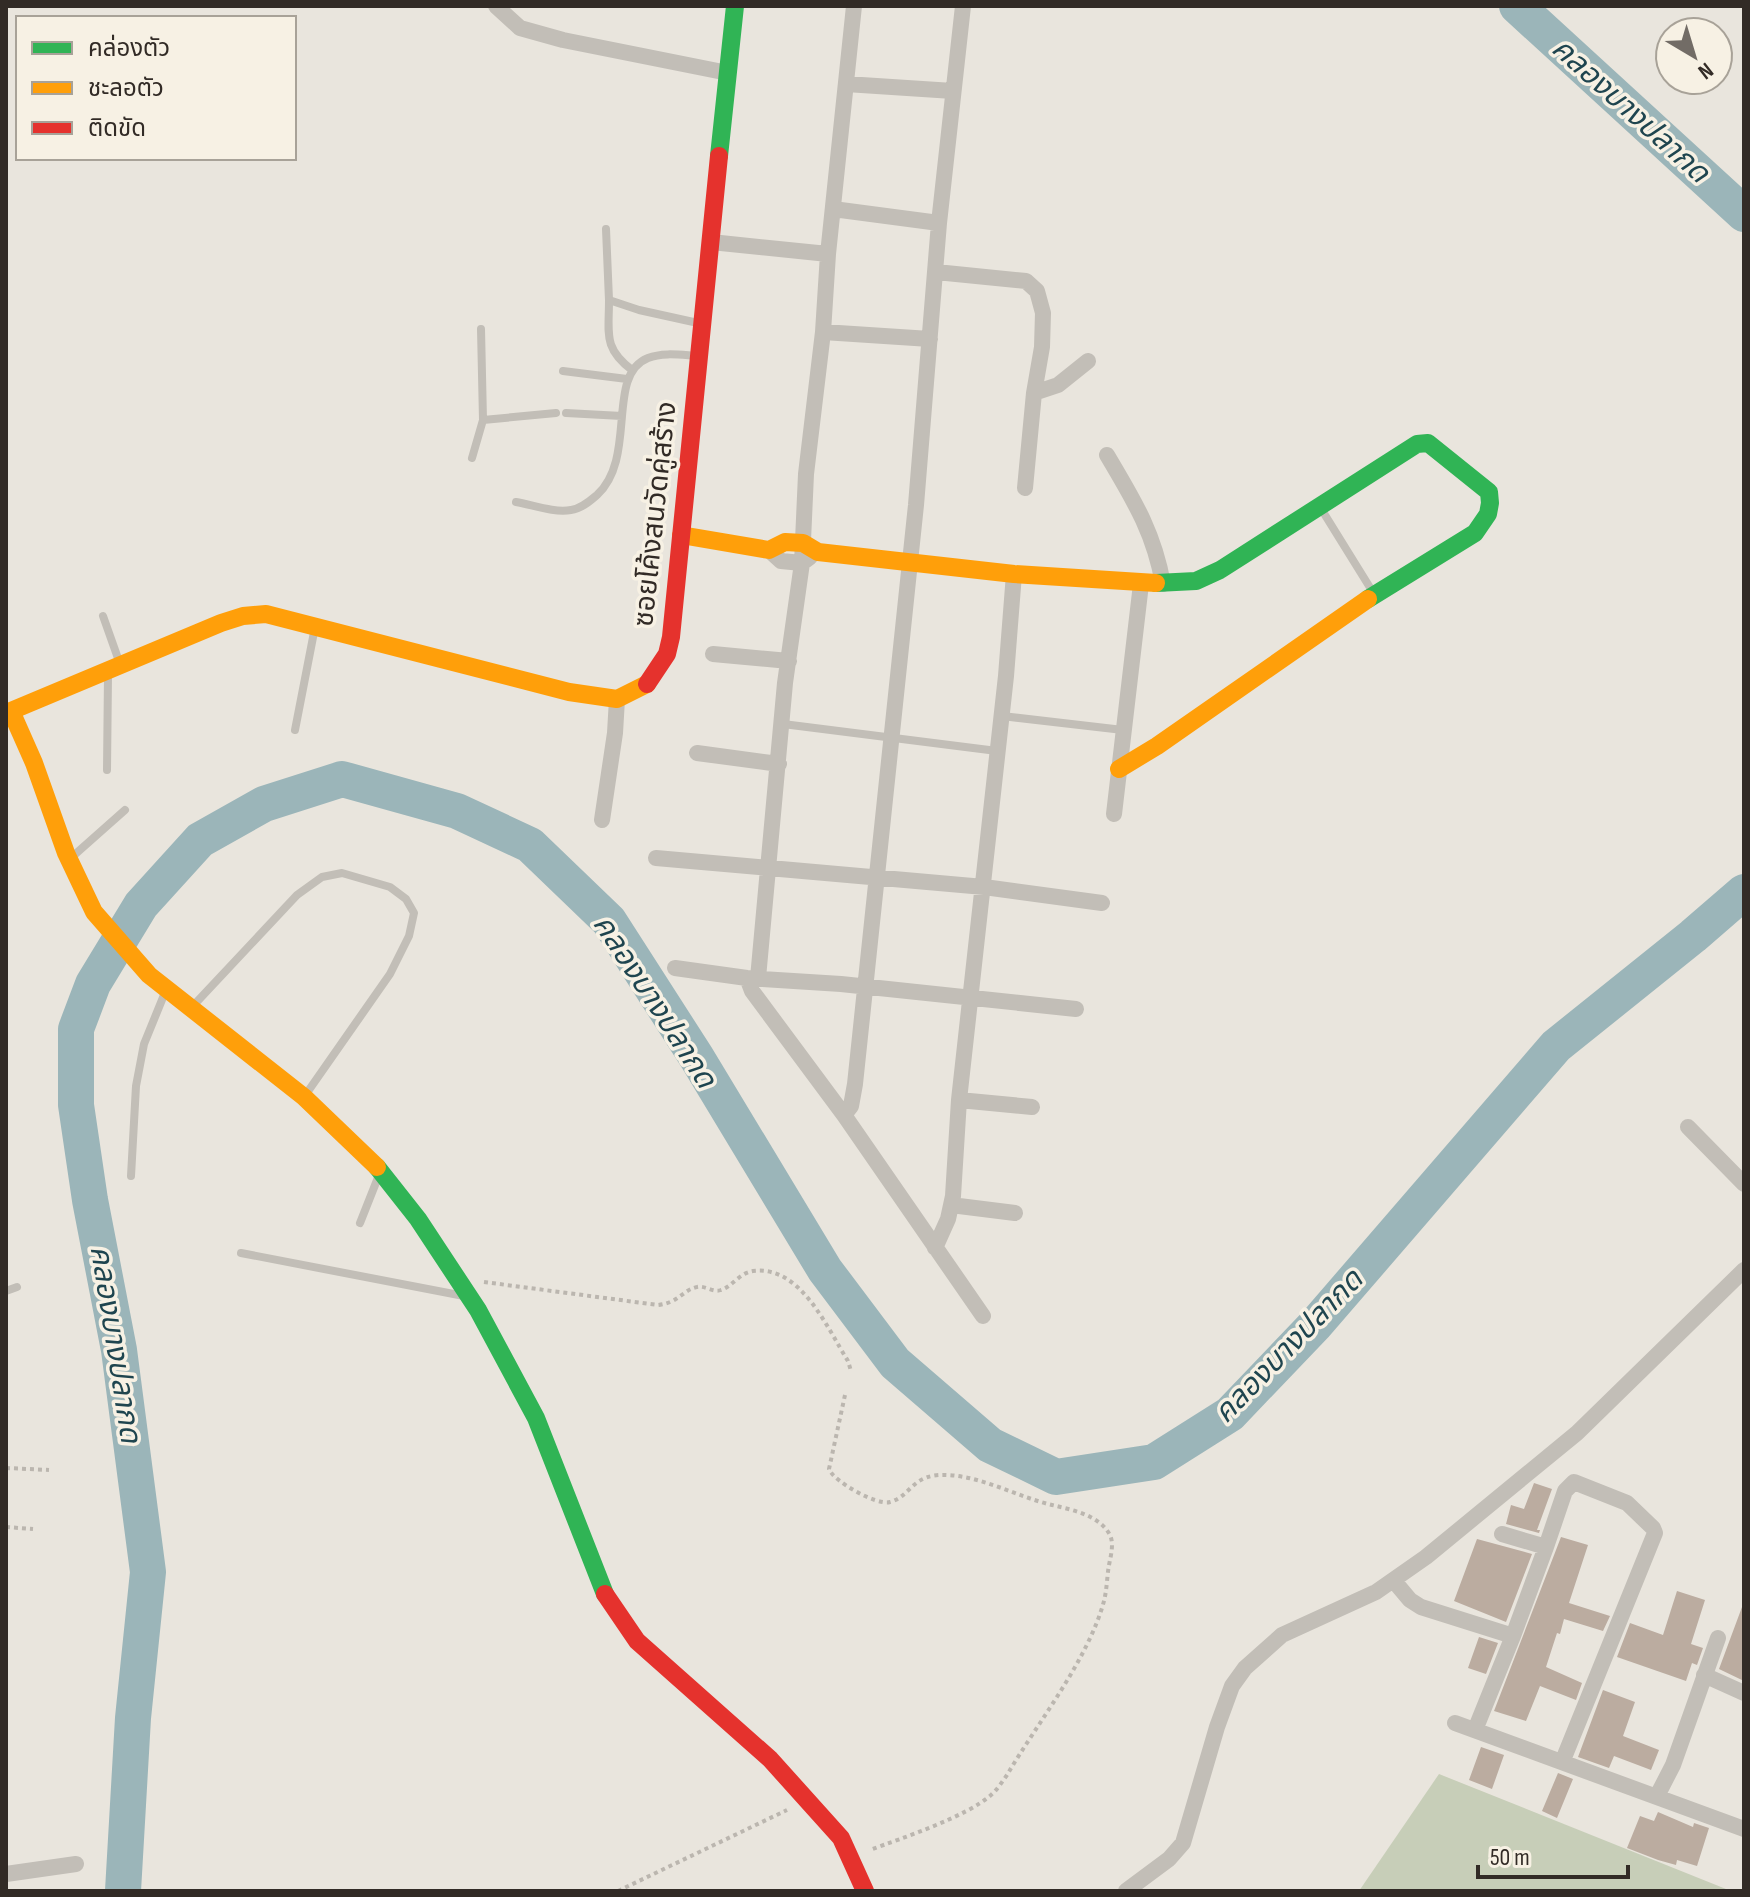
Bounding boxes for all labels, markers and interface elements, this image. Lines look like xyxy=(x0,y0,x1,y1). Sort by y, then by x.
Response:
legend xyxy=(16,16,296,160)
north arrow xyxy=(1654,16,1734,96)
water label: คลองบางปลากด xyxy=(1544,31,1718,192)
text: คล่องตัว xyxy=(88,34,170,63)
text: N xyxy=(1692,56,1718,85)
text: ชะลอตัว xyxy=(88,74,164,103)
text: ติดขัด xyxy=(88,114,146,143)
street label: ซอยโค้งสนวัดคู่สร้าง xyxy=(627,400,684,628)
water label: คลองบางปลากด xyxy=(585,908,724,1096)
water label: คลองบางปลากด xyxy=(82,1243,149,1447)
water label: คลองบางปลากด xyxy=(1207,1261,1372,1431)
scale bar xyxy=(1478,1829,1628,1879)
text: 50 m xyxy=(1490,1843,1530,1872)

